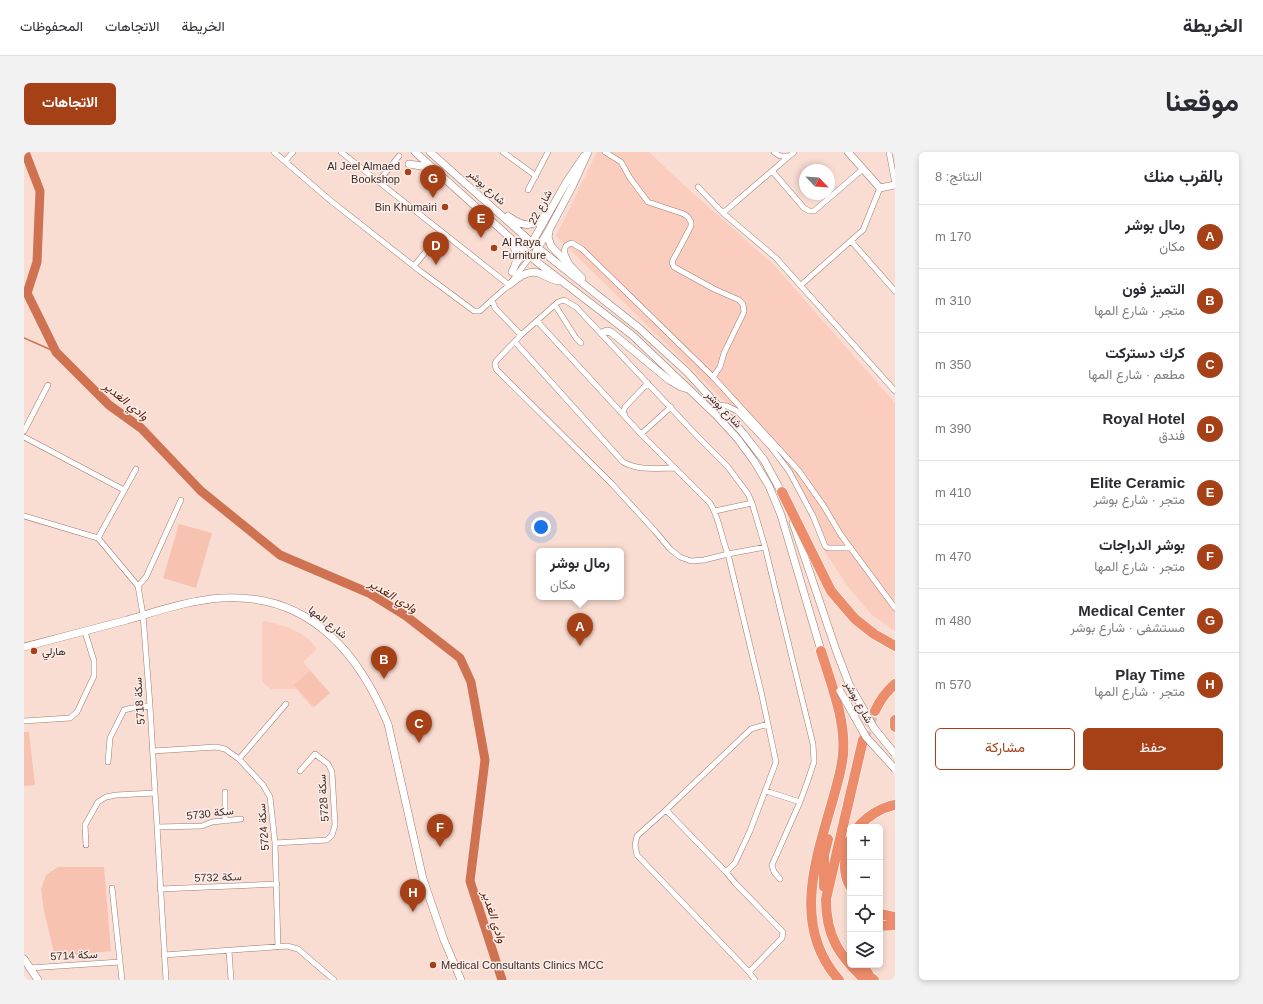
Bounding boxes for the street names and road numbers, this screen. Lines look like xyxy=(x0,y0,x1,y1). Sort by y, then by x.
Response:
street label: شارع بوشر xyxy=(464,166,508,209)
street label: شارع 22 xyxy=(526,187,556,227)
street label: شارع بوشر xyxy=(701,387,745,431)
street label: شارع المها xyxy=(305,603,350,643)
street label: سكة 5718 xyxy=(131,677,147,725)
street label: شارع بوشر xyxy=(840,678,876,726)
street label: سكة 5728 xyxy=(315,774,331,822)
street label: سكة 5724 xyxy=(255,802,271,851)
street label: سكة 5730 xyxy=(186,804,235,822)
street label: سكة 5732 xyxy=(194,870,242,884)
street label: سكة 5714 xyxy=(50,948,98,962)

